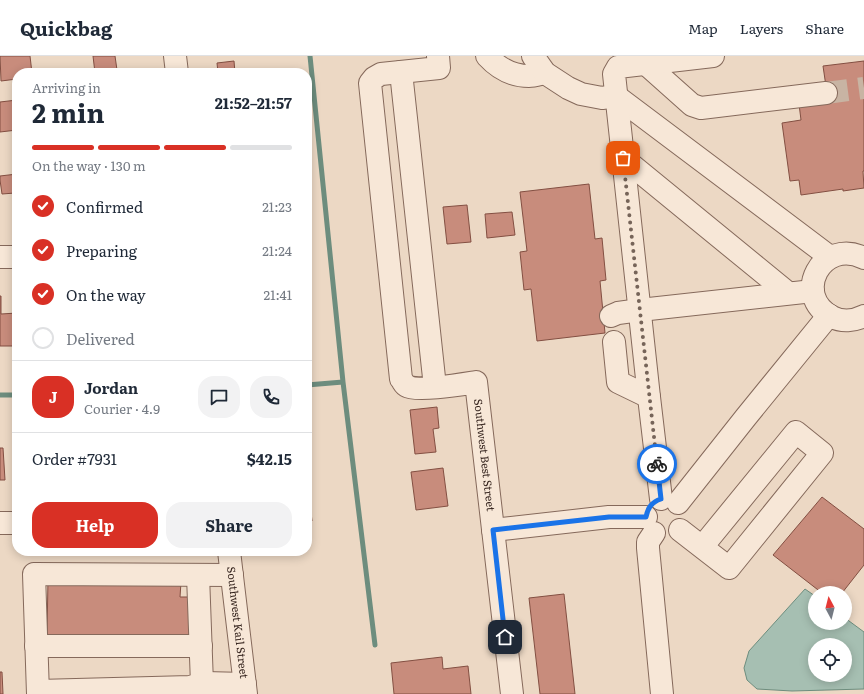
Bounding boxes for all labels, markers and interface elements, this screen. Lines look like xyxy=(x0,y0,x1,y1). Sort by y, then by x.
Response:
text: Quickbag xyxy=(20,14,112,42)
text: Map xyxy=(688,18,718,38)
text: Layers xyxy=(740,18,783,38)
text: Share xyxy=(805,18,844,38)
text: Arriving in xyxy=(32,78,101,97)
text: 21:52–21:57 xyxy=(215,91,292,114)
text: 2 min xyxy=(32,92,105,131)
pin xyxy=(606,141,640,175)
icon: bag xyxy=(612,147,634,169)
text: On the way · 130 m xyxy=(32,156,146,175)
icon: check xyxy=(32,195,54,217)
text: Confirmed xyxy=(66,195,143,218)
text: 21:23 xyxy=(262,197,292,216)
icon: check xyxy=(32,239,54,261)
text: Preparing xyxy=(66,239,137,262)
text: 21:24 xyxy=(262,241,292,260)
icon: check xyxy=(32,283,54,305)
text: On the way xyxy=(66,283,146,306)
text: 21:41 xyxy=(264,285,292,304)
text: Delivered xyxy=(66,327,135,350)
text: Jordan xyxy=(84,376,138,399)
button: chat xyxy=(198,376,240,418)
button: phone xyxy=(250,376,292,418)
text: J xyxy=(49,385,57,408)
street label: Southwest Best Street xyxy=(471,398,500,513)
text: Courier · 4.9 xyxy=(84,399,160,418)
courier xyxy=(637,444,677,484)
text: Order #7931 xyxy=(32,447,117,470)
text: $42.15 xyxy=(247,447,292,470)
icon: bike xyxy=(646,453,668,475)
button: Help xyxy=(32,502,158,548)
button: Share xyxy=(166,502,292,548)
street label: Southwest Kail Street xyxy=(224,566,253,680)
north arrow xyxy=(808,586,852,630)
map controls xyxy=(808,586,852,682)
pin xyxy=(488,620,522,654)
icon: home xyxy=(494,626,516,648)
button: locate xyxy=(808,638,852,682)

